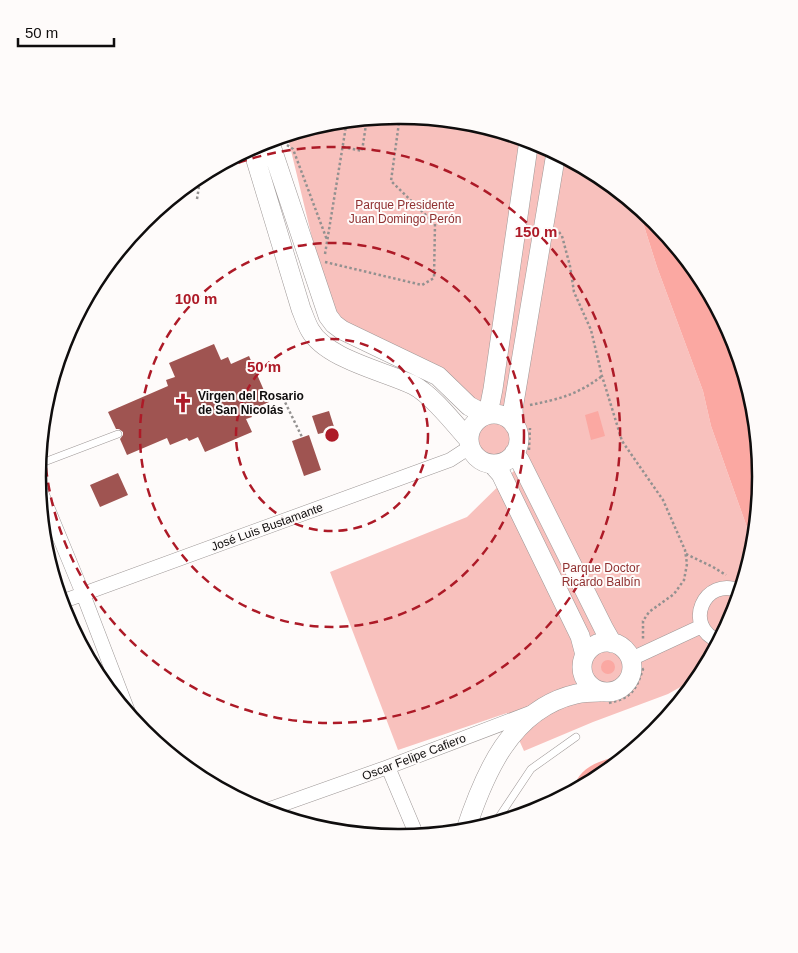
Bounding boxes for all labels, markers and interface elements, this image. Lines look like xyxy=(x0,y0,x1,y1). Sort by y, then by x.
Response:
scale bar xyxy=(18,15,114,47)
text: 50 m xyxy=(25,24,58,41)
park label: Parque Presidente Juan Domingo Perón xyxy=(349,198,461,226)
text: 150 m xyxy=(515,223,557,240)
text: 100 m xyxy=(175,290,217,307)
text: 50 m xyxy=(247,358,281,375)
place label: Virgen del Rosario de San Nicolás xyxy=(198,389,304,417)
church icon: Virgen del Rosario de San Nicolás xyxy=(172,392,194,414)
centre of rings xyxy=(323,426,341,444)
street label: José Luis Bustamante xyxy=(209,500,325,554)
park label: Parque Doctor Ricardo Balbín xyxy=(562,561,640,589)
street label: Oscar Felipe Cafiero xyxy=(360,731,468,783)

